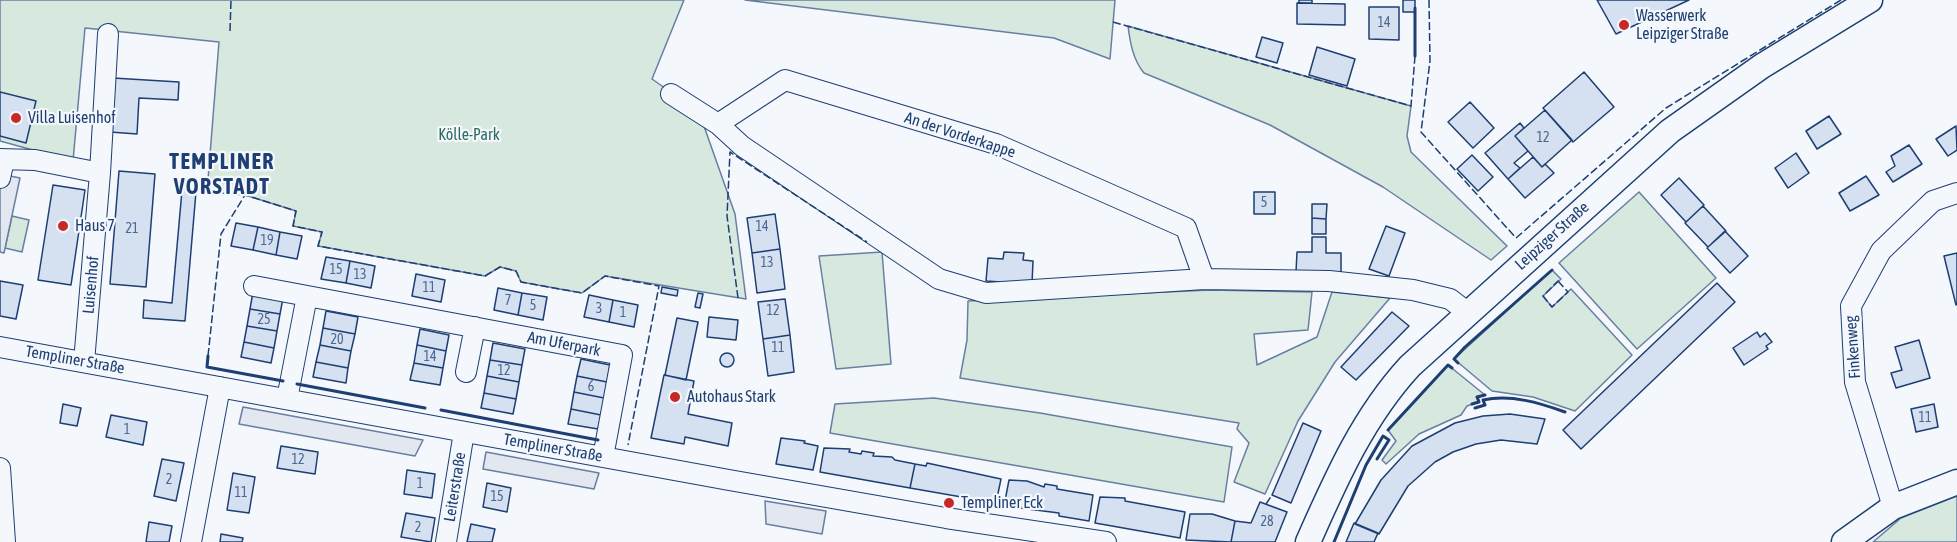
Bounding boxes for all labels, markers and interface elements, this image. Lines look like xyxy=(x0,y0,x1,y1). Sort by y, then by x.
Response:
place label: Wasserwerk Leipziger Straße xyxy=(1636,6,1729,44)
house number: 14 xyxy=(1377,15,1391,31)
marker: Wasserwerk Leipziger Straße xyxy=(1617,18,1631,32)
place label: Villa Luisenhof xyxy=(28,108,116,128)
street label: An der Vorderkappe xyxy=(902,108,1018,162)
marker: Villa Luisenhof xyxy=(9,111,23,125)
park label: Kölle-Park xyxy=(438,125,500,145)
house number: 12 xyxy=(1536,130,1550,146)
district label: TEMPLINER VORSTADT xyxy=(169,149,275,200)
house number: 5 xyxy=(1261,195,1267,211)
street label: Leipziger Straße xyxy=(1511,198,1593,274)
place label: Haus 7 xyxy=(75,216,115,236)
marker: Haus 7 xyxy=(56,219,70,233)
house number: 14 xyxy=(755,219,769,235)
house number: 21 xyxy=(125,221,139,237)
house number: 19 xyxy=(260,233,274,249)
street label: Luisenhof xyxy=(79,255,103,315)
house number: 13 xyxy=(760,255,774,271)
house number: 15 xyxy=(329,262,343,278)
house number: 13 xyxy=(353,267,367,283)
house number: 11 xyxy=(422,280,436,296)
house number: 7 xyxy=(505,293,511,309)
house number: 5 xyxy=(530,298,536,314)
house number: 3 xyxy=(596,301,602,317)
house number: 12 xyxy=(766,303,780,319)
house number: 1 xyxy=(620,305,626,321)
house number: 25 xyxy=(257,312,271,328)
street label: Finkenweg xyxy=(1841,315,1865,379)
street label: Am Uferpark xyxy=(526,327,602,361)
house number: 20 xyxy=(330,332,344,348)
house number: 11 xyxy=(771,340,785,356)
street label: Templiner Straße xyxy=(24,342,126,378)
house number: 14 xyxy=(423,349,437,365)
house number: 12 xyxy=(497,363,511,379)
house number: 6 xyxy=(588,379,594,395)
place label: Autohaus Stark xyxy=(687,387,776,407)
marker: Autohaus Stark xyxy=(668,390,682,404)
house number: 11 xyxy=(1918,410,1932,426)
house number: 1 xyxy=(124,422,130,438)
street label: Templiner Straße xyxy=(502,430,604,466)
street label: Leiterstraße xyxy=(440,451,470,523)
house number: 12 xyxy=(291,452,305,468)
house number: 2 xyxy=(166,472,172,488)
house number: 1 xyxy=(417,476,423,492)
house number: 11 xyxy=(234,485,248,501)
house number: 15 xyxy=(490,489,504,505)
place label: Templiner Eck xyxy=(961,493,1043,513)
marker: Templiner Eck xyxy=(942,496,956,510)
house number: 28 xyxy=(1260,514,1274,530)
house number: 2 xyxy=(415,520,421,536)

